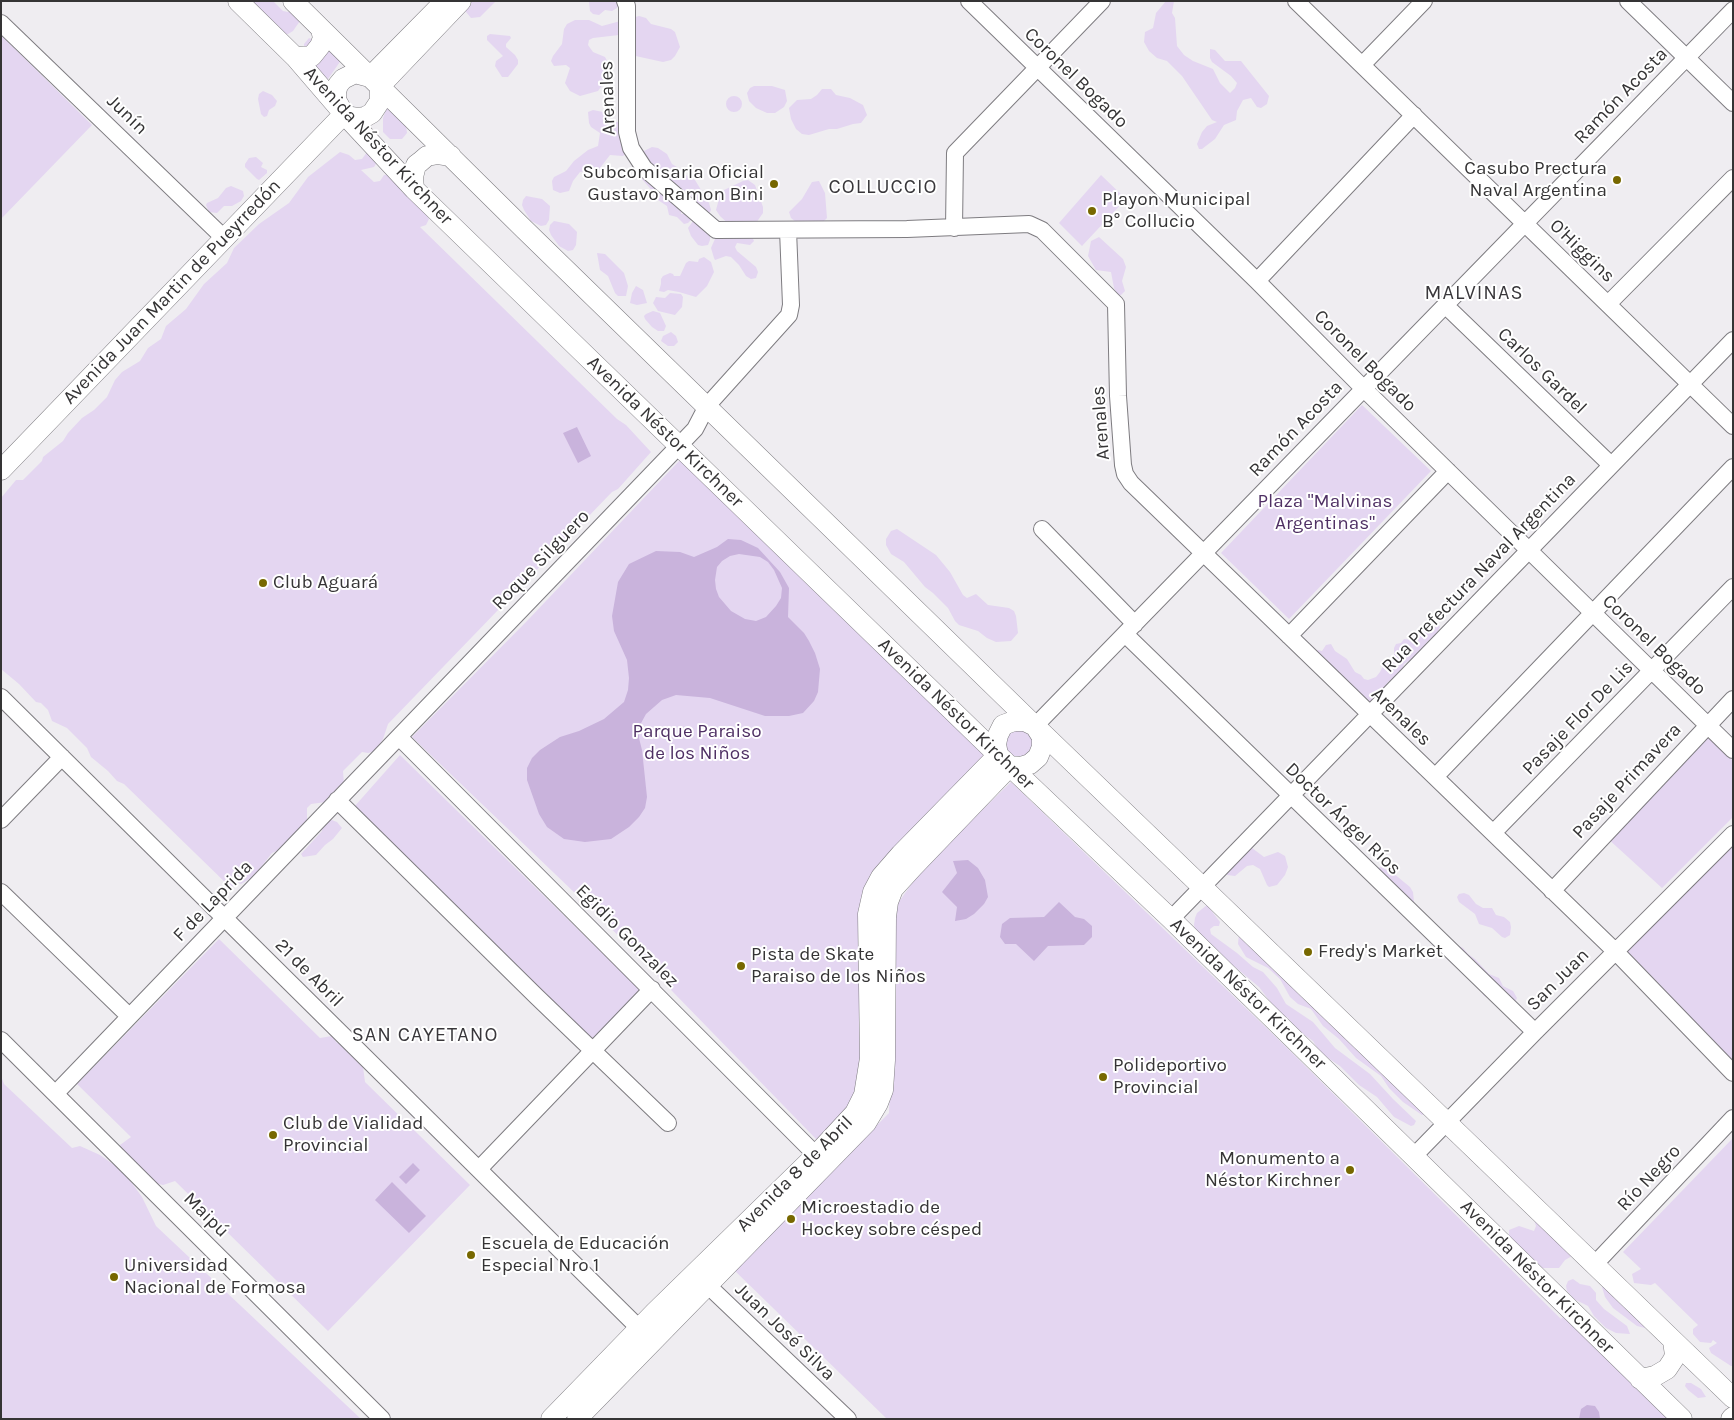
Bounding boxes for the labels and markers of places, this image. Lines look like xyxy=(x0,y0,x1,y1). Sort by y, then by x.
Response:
place label: Casubo Prectura Naval Argentina xyxy=(1464,158,1607,202)
place label: Subcomisaria Oficial Gustavo Ramon Bini xyxy=(582,162,764,206)
marker: Casubo Prectura Naval Argentina xyxy=(1611,174,1623,186)
marker: Subcomisaria Oficial Gustavo Ramon Bini xyxy=(768,178,780,190)
place label: Playon Municipal B° Collucio xyxy=(1102,189,1251,233)
marker: Playon Municipal B° Collucio xyxy=(1086,205,1098,217)
place label: Club Aguará xyxy=(273,572,378,594)
marker: Club Aguará xyxy=(257,577,269,589)
place label: Fredy's Market xyxy=(1318,941,1443,963)
place label: Pista de Skate Paraiso de los Niños xyxy=(751,944,926,988)
marker: Fredy's Market xyxy=(1302,946,1314,958)
marker: Pista de Skate Paraiso de los Niños xyxy=(735,960,747,972)
place label: Polideportivo Provincial xyxy=(1113,1055,1227,1099)
marker: Polideportivo Provincial xyxy=(1097,1071,1109,1083)
place label: Club de Vialidad Provincial xyxy=(283,1113,424,1157)
marker: Club de Vialidad Provincial xyxy=(267,1129,279,1141)
place label: Monumento a Néstor Kirchner xyxy=(1205,1148,1340,1192)
marker: Monumento a Néstor Kirchner xyxy=(1344,1164,1356,1176)
place label: Microestadio de Hockey sobre césped xyxy=(801,1197,982,1241)
marker: Microestadio de Hockey sobre césped xyxy=(785,1213,797,1225)
place label: Escuela de Educación Especial Nro 1 xyxy=(481,1233,670,1277)
marker: Escuela de Educación Especial Nro 1 xyxy=(465,1249,477,1261)
place label: Universidad Nacional de Formosa xyxy=(124,1255,306,1299)
marker: Universidad Nacional de Formosa xyxy=(108,1271,120,1283)

